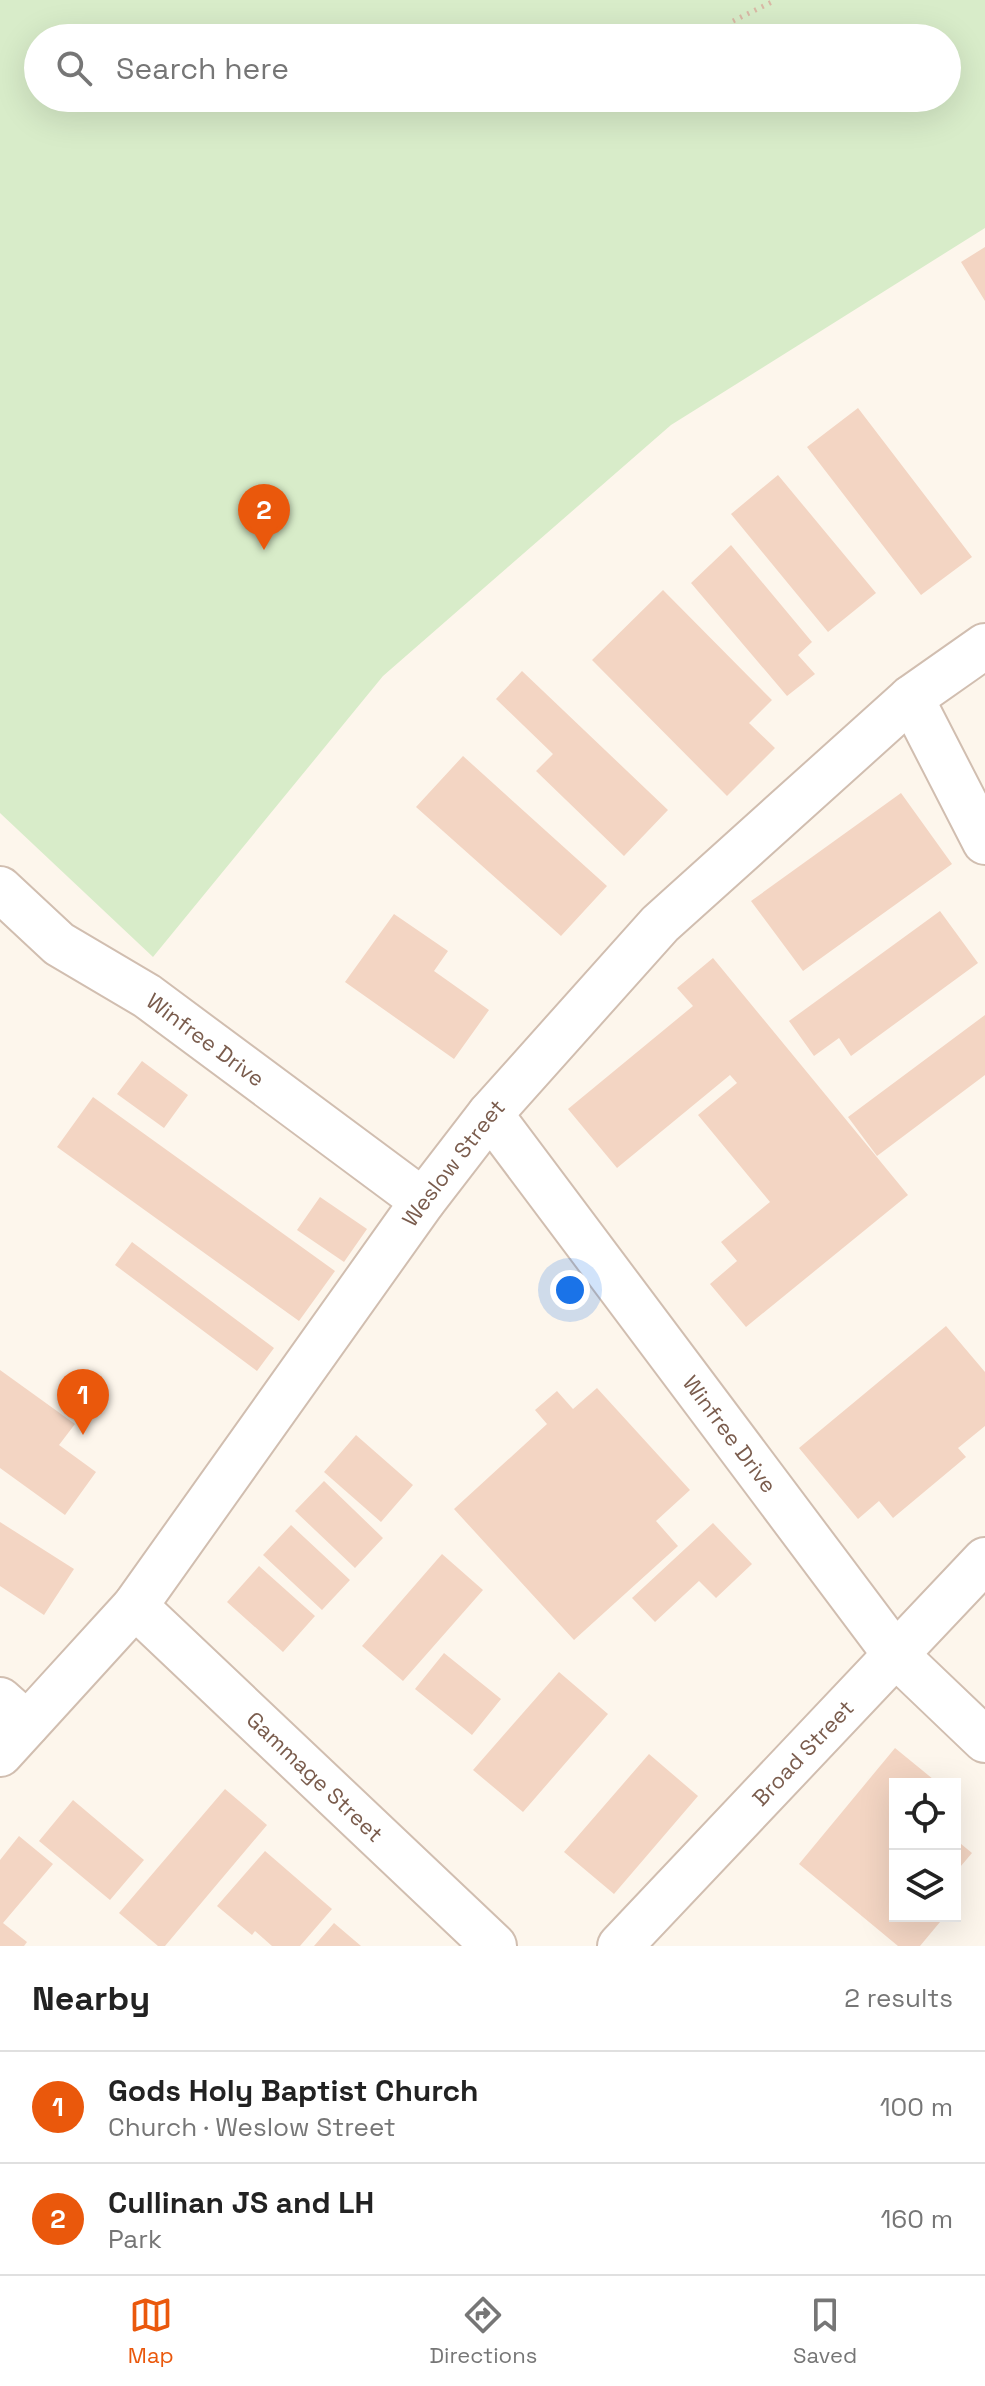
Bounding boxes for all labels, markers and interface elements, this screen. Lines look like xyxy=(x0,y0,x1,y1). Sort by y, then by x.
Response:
search box xyxy=(24,24,961,112)
icon: search xyxy=(52,46,96,90)
text: Search here xyxy=(116,49,289,88)
pin: 2 xyxy=(238,484,290,550)
street label: Winfree Drive xyxy=(141,987,270,1093)
street label: Weslow Street xyxy=(396,1093,511,1232)
your location xyxy=(550,1270,590,1310)
pin: 1 xyxy=(57,1369,109,1435)
street label: Winfree Drive xyxy=(677,1370,783,1498)
street label: Broad Street xyxy=(746,1694,859,1812)
street label: Gammage Street xyxy=(241,1705,389,1848)
map controls xyxy=(889,1778,961,1922)
button: locate xyxy=(889,1778,961,1850)
button: layers xyxy=(889,1850,961,1922)
text: Nearby xyxy=(32,1977,150,2020)
text: 2 results xyxy=(844,1981,953,2015)
text: Gods Holy Baptist Church xyxy=(108,2071,479,2110)
text: 1 xyxy=(52,2090,64,2124)
text: 100 m xyxy=(880,2090,953,2124)
text: Church · Weslow Street xyxy=(108,2110,396,2144)
text: Cullinan JS and LH xyxy=(108,2183,374,2222)
text: 2 xyxy=(50,2202,66,2236)
text: 160 m xyxy=(881,2202,953,2236)
text: Park xyxy=(108,2222,162,2256)
tab: Map xyxy=(128,2293,174,2369)
tab: Directions xyxy=(429,2293,537,2369)
tab: Saved xyxy=(793,2293,857,2369)

